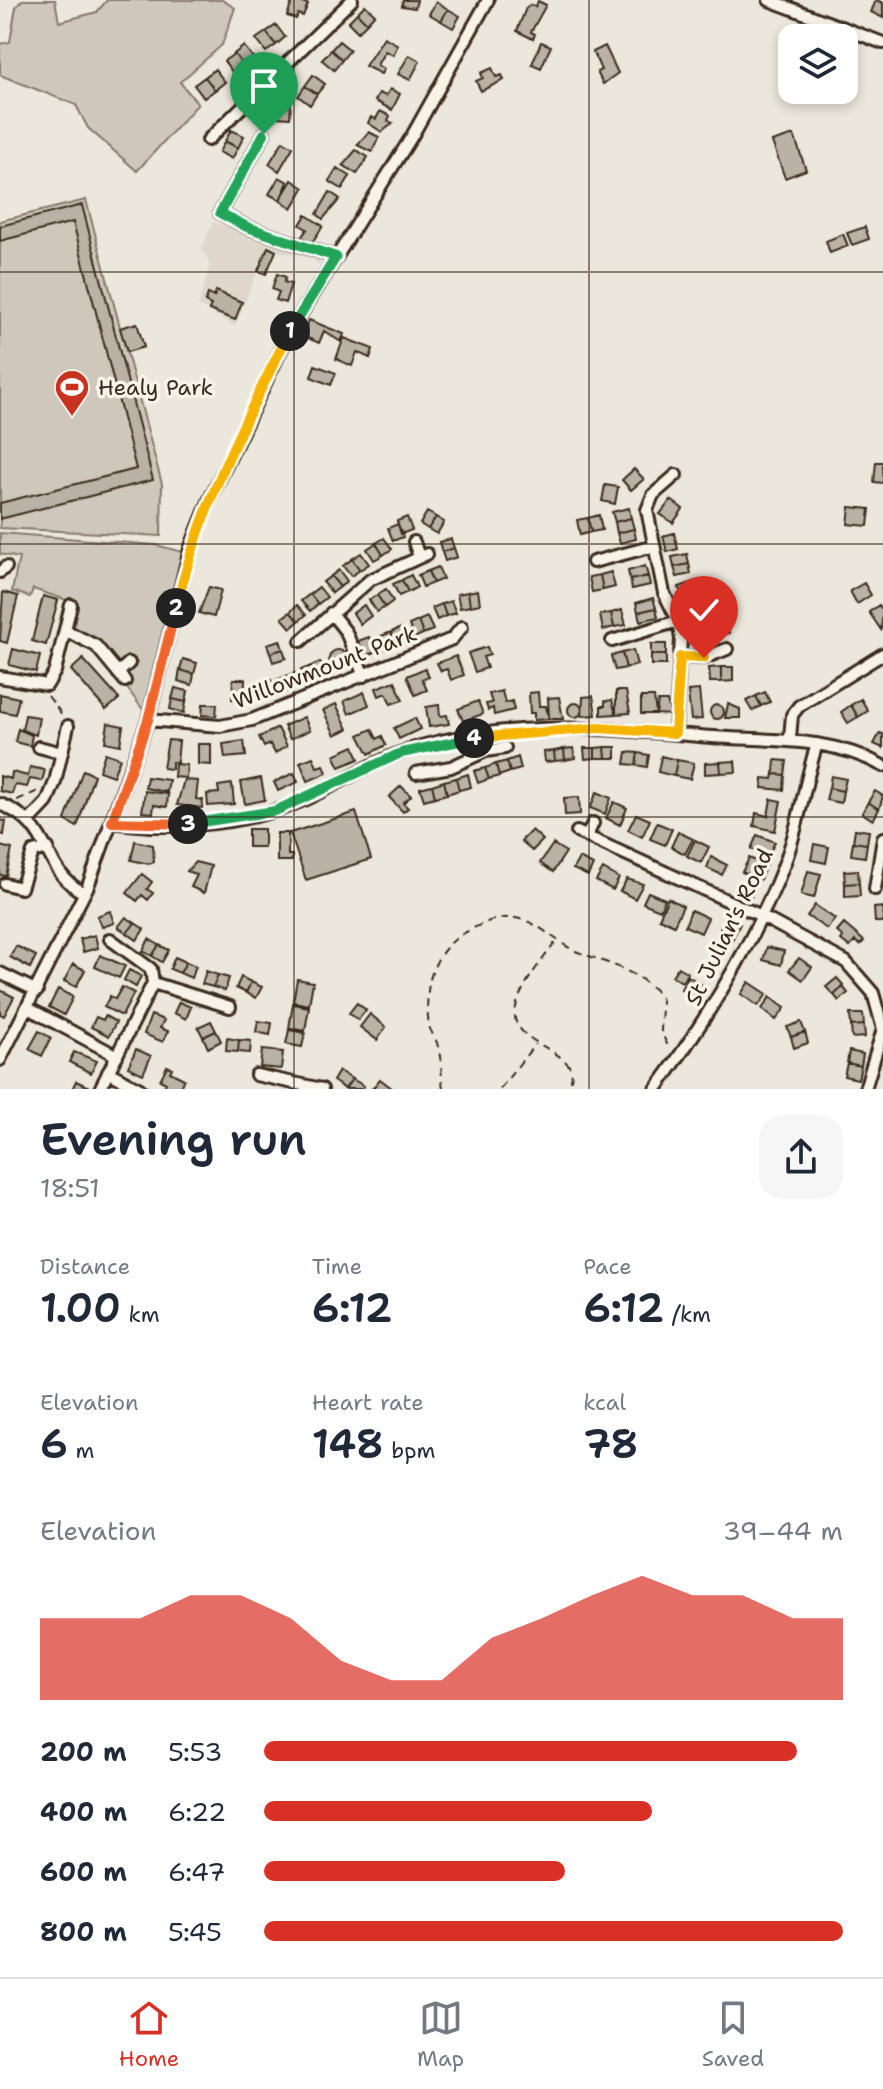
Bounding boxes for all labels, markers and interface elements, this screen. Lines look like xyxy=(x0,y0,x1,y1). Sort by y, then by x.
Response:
map controls xyxy=(778,24,858,104)
button: layers xyxy=(778,24,858,104)
pin xyxy=(230,52,298,134)
icon: arrive xyxy=(242,64,286,108)
pin: 1 xyxy=(270,311,310,351)
text: 1 xyxy=(285,316,295,345)
sports icon: Healy Park xyxy=(53,368,91,418)
place label: Healy Park xyxy=(98,373,213,402)
pin xyxy=(670,576,738,658)
pin: 2 xyxy=(156,588,196,628)
icon: check xyxy=(682,588,726,632)
text: 2 xyxy=(168,593,184,622)
street label: Willowmount Park xyxy=(229,619,421,715)
pin: 4 xyxy=(454,718,494,758)
text: 4 xyxy=(466,723,482,752)
pin: 3 xyxy=(168,804,208,844)
text: 3 xyxy=(180,809,196,838)
street label: St Julian's Road xyxy=(678,844,780,1010)
text: Evening run xyxy=(40,1110,307,1169)
button: share xyxy=(759,1115,843,1199)
text: 18:51 xyxy=(40,1170,100,1205)
text: Distance xyxy=(40,1252,130,1281)
text: Time xyxy=(312,1252,362,1281)
text: Pace xyxy=(583,1252,632,1281)
text: 1.00 xyxy=(40,1281,121,1335)
text: 6:12 xyxy=(312,1281,393,1335)
text: 6:12 xyxy=(583,1281,664,1335)
text: km xyxy=(121,1300,160,1329)
text: /km xyxy=(664,1300,711,1329)
text: Elevation xyxy=(40,1388,138,1417)
text: Heart rate xyxy=(312,1388,424,1417)
text: kcal xyxy=(583,1388,626,1417)
text: 6 xyxy=(40,1417,68,1471)
text: 148 xyxy=(312,1417,384,1471)
text: 78 xyxy=(583,1417,639,1471)
text: m xyxy=(68,1436,94,1465)
text: bpm xyxy=(384,1436,435,1465)
text: Elevation xyxy=(40,1513,156,1548)
text: 39–44 m xyxy=(723,1513,843,1548)
text: 200 m xyxy=(40,1734,127,1769)
text: 5:53 xyxy=(168,1734,222,1769)
text: 400 m xyxy=(40,1794,127,1829)
text: 6:22 xyxy=(168,1794,226,1829)
text: 600 m xyxy=(40,1854,127,1889)
text: 6:47 xyxy=(168,1854,226,1889)
text: 800 m xyxy=(40,1914,127,1949)
text: 5:45 xyxy=(168,1914,222,1949)
tab: Home xyxy=(119,1996,179,2073)
tab: Map xyxy=(417,1996,464,2073)
tab: Saved xyxy=(702,1996,764,2073)

